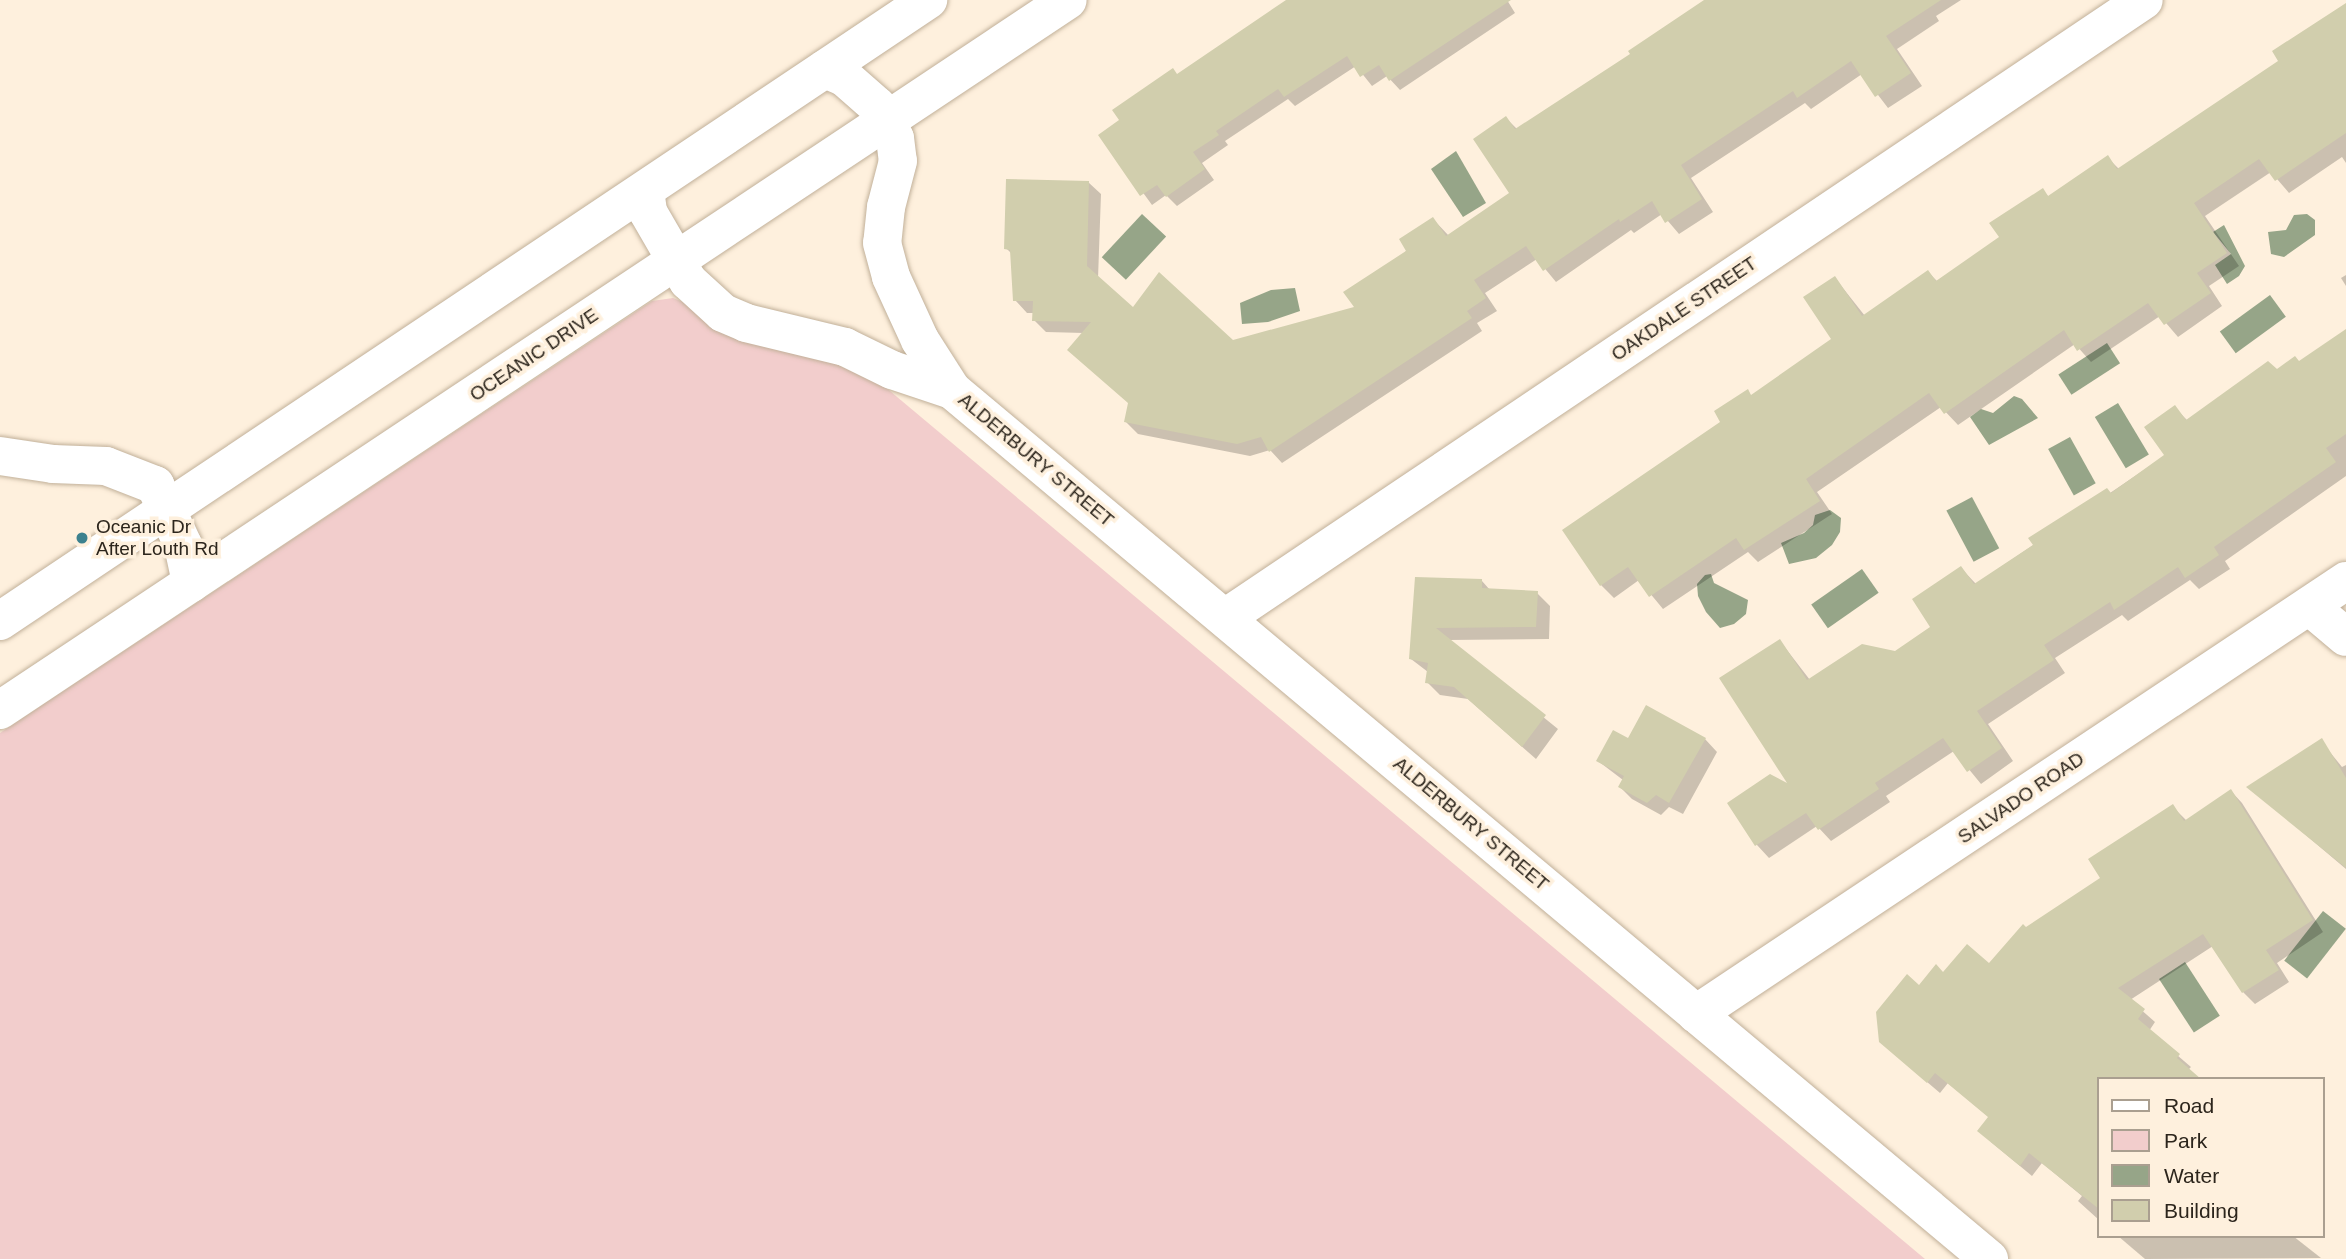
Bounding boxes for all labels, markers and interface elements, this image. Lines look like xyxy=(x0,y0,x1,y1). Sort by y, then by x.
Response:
street label: OAKDALE STREET xyxy=(1607,252,1761,366)
street label: OCEANIC DRIVE xyxy=(465,304,603,406)
street label: ALDERBURY STREET xyxy=(954,388,1118,532)
place label: Oceanic Dr After Louth Rd xyxy=(96,516,219,560)
marker: Oceanic Dr After Louth Rd xyxy=(74,530,90,546)
street label: SALVADO ROAD xyxy=(1954,747,2088,849)
street label: ALDERBURY STREET xyxy=(1389,752,1553,896)
legend xyxy=(2098,1077,2325,1238)
text: Road xyxy=(2164,1094,2214,1117)
text: Park xyxy=(2164,1129,2207,1152)
text: Water xyxy=(2164,1164,2219,1187)
text: Building xyxy=(2164,1199,2239,1222)

